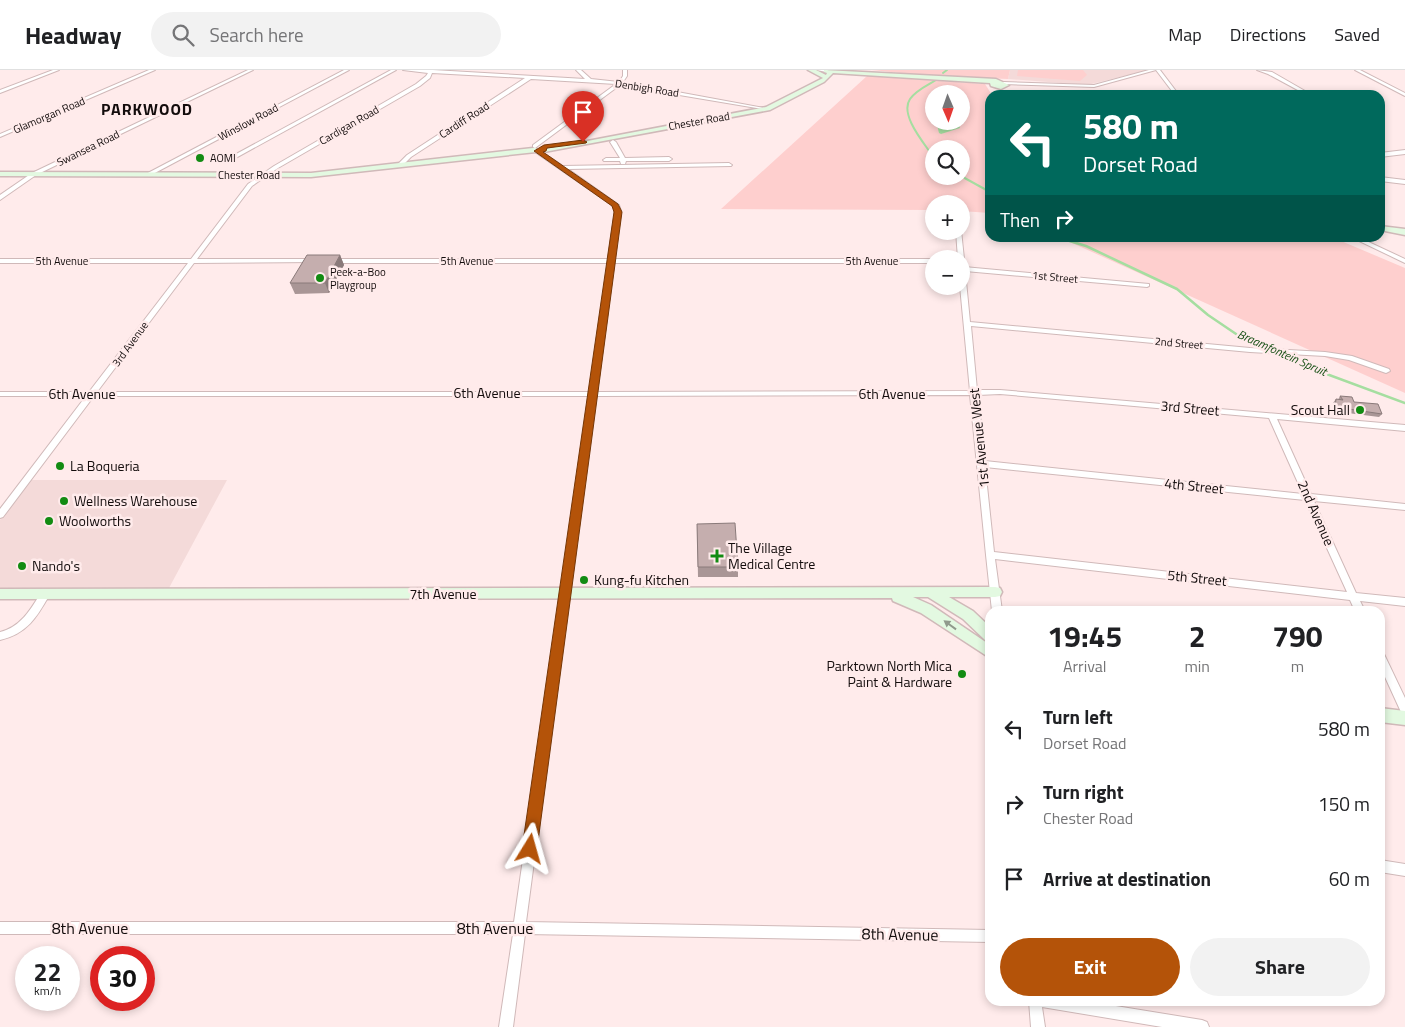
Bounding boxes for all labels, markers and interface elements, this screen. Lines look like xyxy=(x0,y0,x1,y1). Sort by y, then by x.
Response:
search box xyxy=(151,12,501,57)
text: Headway xyxy=(25,17,121,53)
text: Search here xyxy=(209,20,304,49)
icon: search xyxy=(169,21,197,49)
text: Map xyxy=(1168,21,1202,48)
text: Directions xyxy=(1230,21,1306,48)
text: Saved xyxy=(1334,21,1380,48)
street label: Denbigh Road xyxy=(614,75,680,101)
north arrow xyxy=(925,85,970,130)
map controls xyxy=(925,85,970,295)
pin xyxy=(562,91,604,142)
street label: Glamorgan Road xyxy=(10,93,88,137)
district label: PARKWOOD xyxy=(101,97,193,121)
street label: Cardiff Road xyxy=(436,98,492,142)
icon: arrive xyxy=(569,98,597,126)
street label: Winslow Road xyxy=(215,99,281,145)
text: 580 m xyxy=(1083,99,1179,153)
street label: Cardigan Road xyxy=(316,101,382,149)
street label: Chester Road xyxy=(667,108,731,134)
icon: left xyxy=(1000,110,1065,175)
street label: Swansea Road xyxy=(54,126,122,170)
button: search xyxy=(925,140,970,185)
text: Dorset Road xyxy=(1083,147,1198,181)
place label: AOMI xyxy=(210,150,236,166)
marker: AOMI xyxy=(194,152,206,164)
street label: Chester Road xyxy=(218,167,280,183)
button: + xyxy=(925,195,970,240)
text: Then xyxy=(1000,205,1040,234)
icon: right xyxy=(1050,205,1078,233)
button: − xyxy=(925,250,970,295)
street label: 5th Avenue xyxy=(36,253,89,269)
street label: 5th Avenue xyxy=(441,253,494,269)
street label: 5th Avenue xyxy=(846,253,899,269)
place label: Peek-a-Boo Playgroup xyxy=(330,264,386,293)
street label: 1st Street xyxy=(1031,267,1079,287)
marker: Peek-a-Boo Playgroup xyxy=(314,272,326,284)
street label: 3rd Avenue xyxy=(108,318,152,370)
water label: Braamfontein Spruit xyxy=(1235,324,1331,381)
street label: 2nd Street xyxy=(1154,333,1204,353)
street label: 6th Avenue xyxy=(453,382,521,403)
street label: 6th Avenue xyxy=(48,383,116,404)
street label: 6th Avenue xyxy=(858,383,926,404)
street label: 1st Avenue West xyxy=(963,387,994,489)
street label: 3rd Street xyxy=(1160,394,1220,421)
place label: Scout Hall xyxy=(1291,399,1350,420)
marker: Scout Hall xyxy=(1354,404,1366,416)
place label: La Boqueria xyxy=(70,455,140,476)
marker: La Boqueria xyxy=(54,460,66,472)
street label: 4th Street xyxy=(1163,472,1225,499)
street label: 2nd Avenue xyxy=(1293,477,1340,549)
place label: Wellness Warehouse xyxy=(74,490,197,511)
marker: Wellness Warehouse xyxy=(58,495,70,507)
place label: Woolworths xyxy=(59,510,131,531)
marker: Woolworths xyxy=(43,515,55,527)
place label: The Village Medical Centre xyxy=(728,537,815,574)
marker: The Village Medical Centre xyxy=(710,549,724,563)
place label: Nando's xyxy=(32,555,80,576)
marker: Nando's xyxy=(16,560,28,572)
street label: 5th Street xyxy=(1166,564,1228,591)
place label: Kung-fu Kitchen xyxy=(594,569,689,590)
marker: Kung-fu Kitchen xyxy=(578,574,590,586)
street label: 7th Avenue xyxy=(409,583,477,604)
text: 19:45 xyxy=(1047,613,1122,659)
text: 2 xyxy=(1189,613,1206,659)
text: 790 xyxy=(1272,613,1323,659)
one-way arrow xyxy=(943,620,957,630)
text: Arrival xyxy=(1063,654,1106,678)
text: min xyxy=(1184,654,1210,678)
text: m xyxy=(1291,654,1304,678)
place label: Parktown North Mica Paint & Hardware xyxy=(827,655,952,692)
marker: Parktown North Mica Paint & Hardware xyxy=(956,668,968,680)
text: Turn left xyxy=(1043,702,1113,731)
text: 580 m xyxy=(1318,714,1370,743)
icon: left xyxy=(1000,715,1028,743)
text: Dorset Road xyxy=(1043,731,1127,755)
text: Turn right xyxy=(1043,777,1124,806)
text: 150 m xyxy=(1318,789,1370,818)
icon: right xyxy=(1000,790,1028,818)
text: Chester Road xyxy=(1043,806,1133,830)
position arrow xyxy=(503,822,555,874)
text: Arrive at destination xyxy=(1043,864,1211,893)
text: 60 m xyxy=(1329,864,1370,893)
icon: arrive xyxy=(1000,865,1028,893)
street label: 8th Avenue xyxy=(52,916,128,940)
street label: 8th Avenue xyxy=(457,916,533,940)
street label: 8th Avenue xyxy=(861,921,939,947)
button: Exit xyxy=(1000,938,1180,996)
button: Share xyxy=(1190,938,1370,996)
speed limit sign: 30 xyxy=(90,946,155,1011)
text: 22 xyxy=(33,953,62,991)
text: km/h xyxy=(34,981,61,1000)

